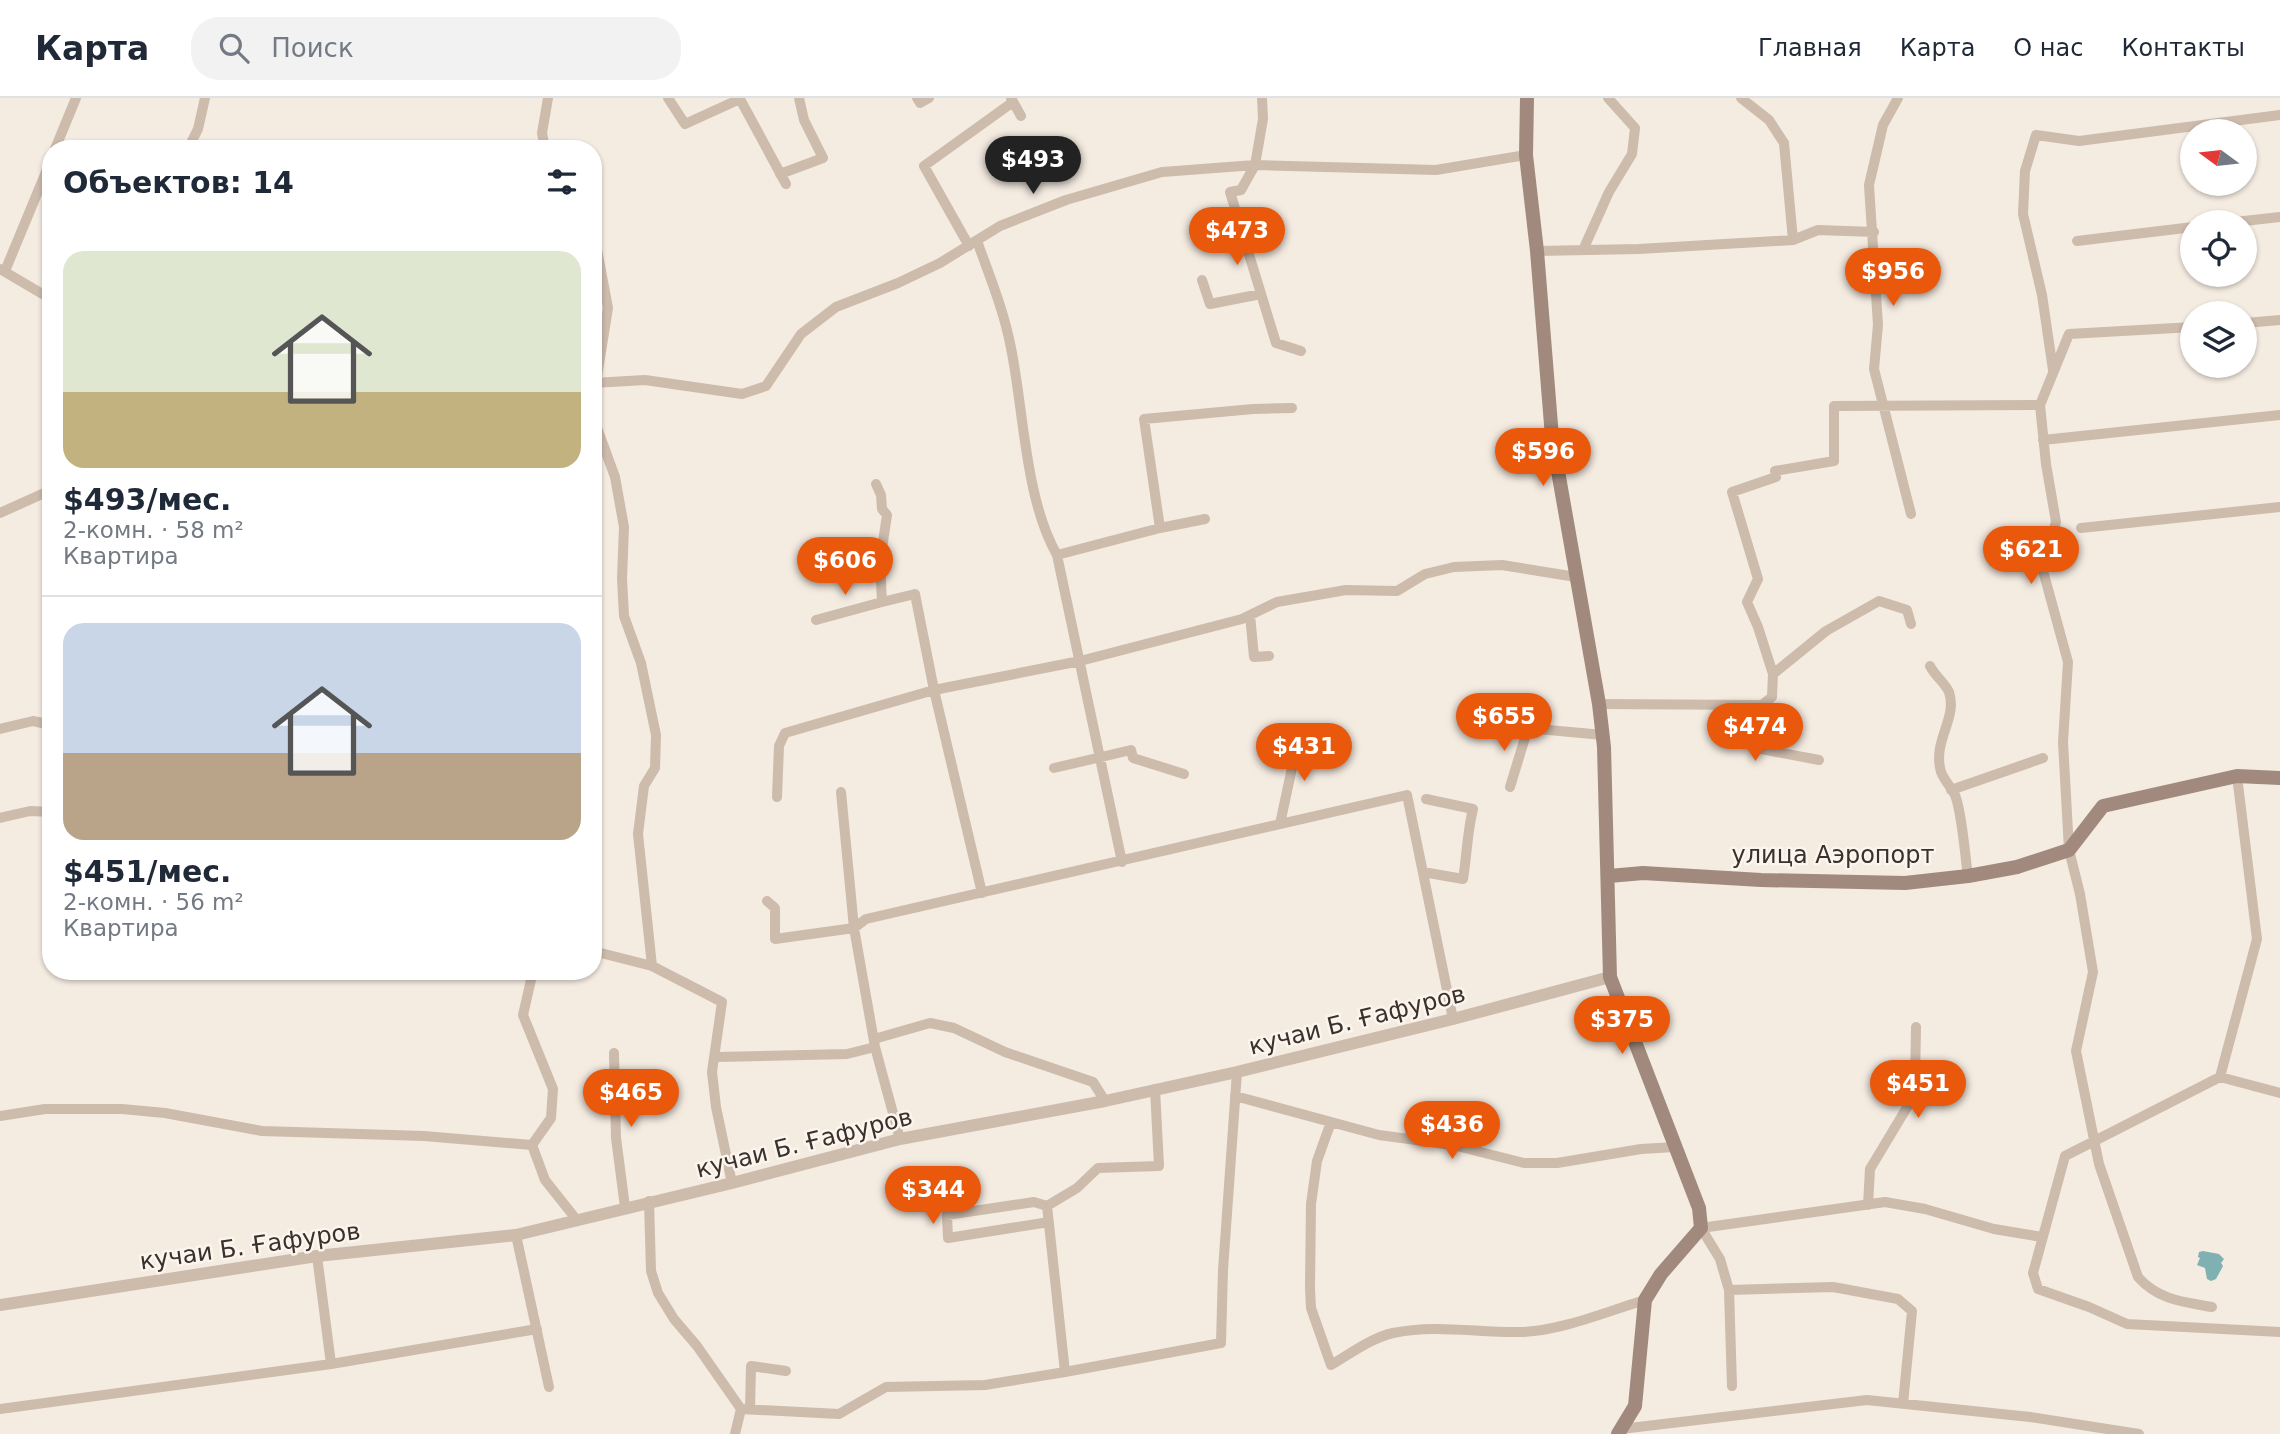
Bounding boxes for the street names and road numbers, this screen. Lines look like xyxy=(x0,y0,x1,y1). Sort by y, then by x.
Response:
street label: улица Аэропорт xyxy=(1732,841,1934,869)
street label: кучаи Б. Ғафуров xyxy=(1246,980,1468,1060)
street label: кучаи Б. Ғафуров xyxy=(693,1103,915,1183)
street label: кучаи Б. Ғафуров xyxy=(138,1217,362,1275)

